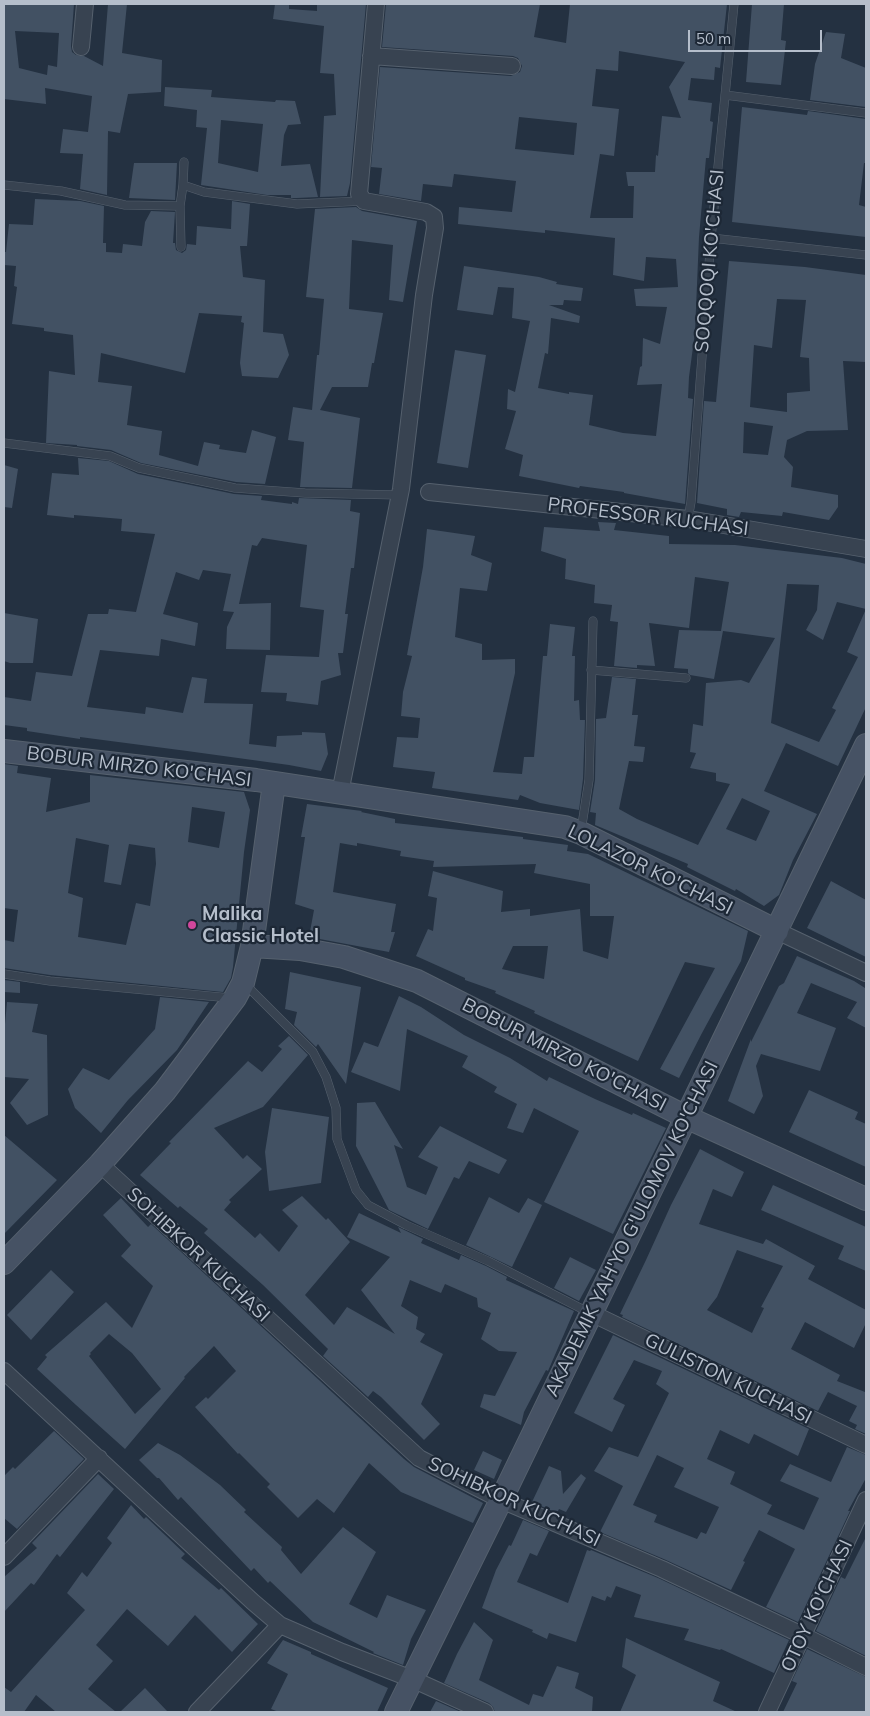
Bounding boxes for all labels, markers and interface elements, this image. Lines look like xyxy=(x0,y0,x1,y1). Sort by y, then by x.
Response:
scale bar xyxy=(690,20,824,52)
text: 50 m xyxy=(696,29,731,48)
street label: SOQQOQI KO'CHASI xyxy=(691,169,729,353)
street label: PROFESSOR KUCHASI xyxy=(546,493,750,541)
street label: BOBUR MIRZO KO'CHASI xyxy=(25,742,253,792)
street label: LOLAZOR KO'CHASI xyxy=(564,820,736,920)
place label: Malika Classic Hotel xyxy=(202,903,319,947)
marker: Malika Classic Hotel xyxy=(186,919,198,931)
street label: BOBUR MIRZO KO'CHASI xyxy=(458,994,670,1116)
street label: AKADEMIK YAH'YO G'ULOMOV KO'CHASI xyxy=(541,1058,723,1400)
street label: SOHIBKOR KUCHASI xyxy=(122,1183,274,1327)
street label: GULISTON KUCHASI xyxy=(641,1329,815,1429)
street label: SOHIBKOR KUCHASI xyxy=(424,1452,604,1552)
street label: OTOY KO'CHASI xyxy=(776,1536,858,1676)

